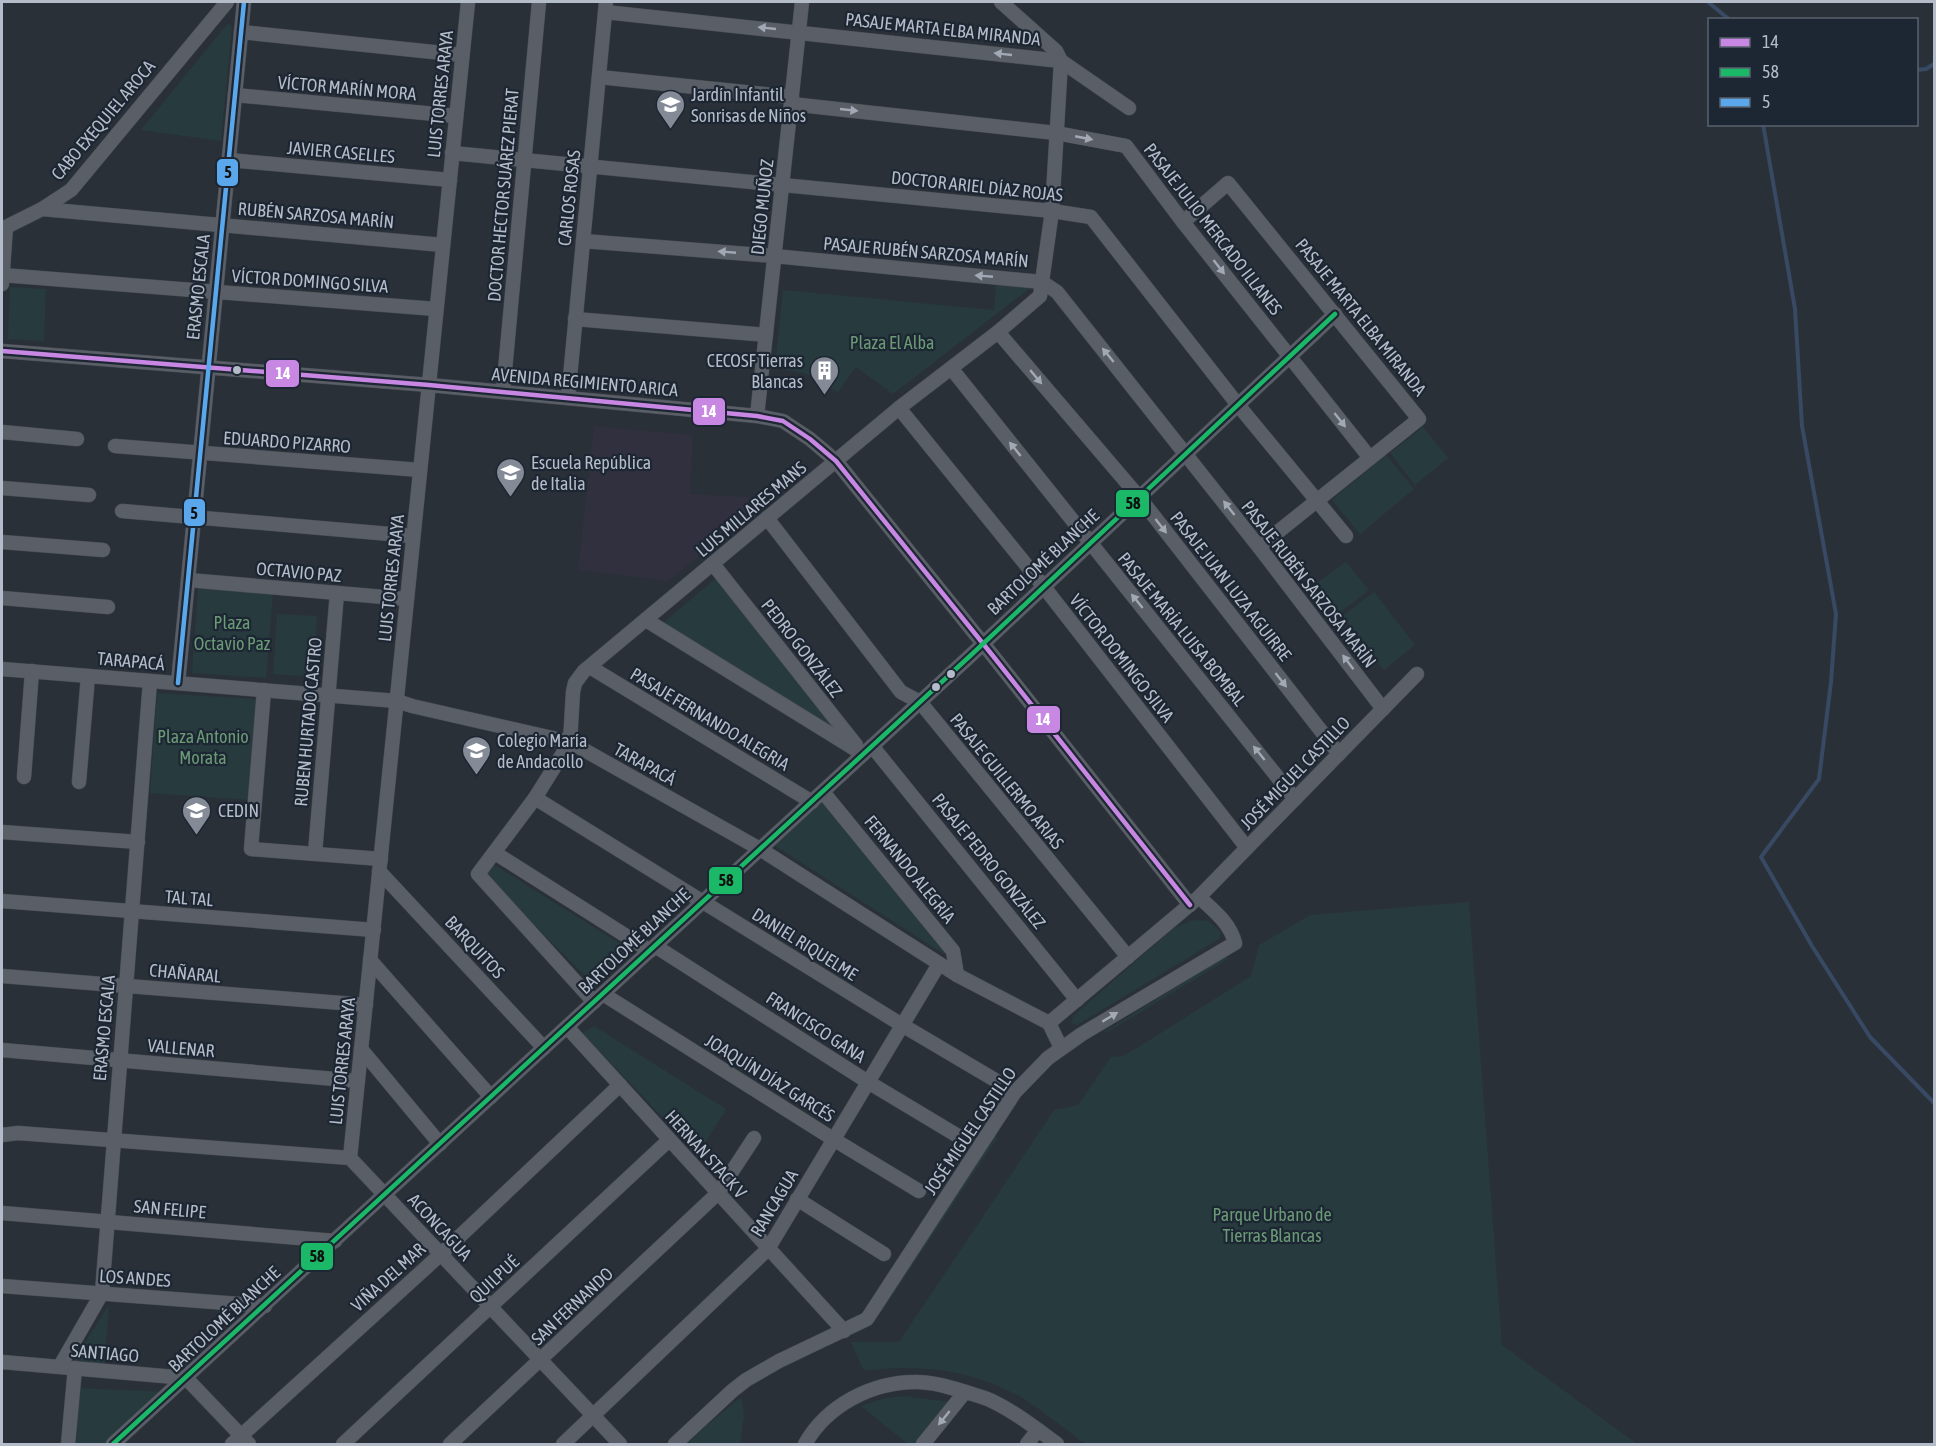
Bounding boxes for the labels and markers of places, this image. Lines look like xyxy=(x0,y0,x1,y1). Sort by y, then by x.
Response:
place label: Jardín Infantil Sonrisas de Niños xyxy=(691,84,806,126)
school or university icon: Jardín Infantil Sonrisas de Niños xyxy=(654,88,686,130)
place label: CECOSF Tierras Blancas xyxy=(707,350,803,392)
building icon: CECOSF Tierras Blancas xyxy=(808,354,840,396)
unlabelled marker xyxy=(231,364,243,376)
place label: Escuela República de Italia xyxy=(531,452,651,494)
school or university icon: Escuela República de Italia xyxy=(494,456,526,498)
unlabelled marker xyxy=(945,668,957,680)
unlabelled marker xyxy=(930,681,942,693)
place label: Colegio María de Andacollo xyxy=(497,730,587,772)
school or university icon: Colegio María de Andacollo xyxy=(460,734,492,776)
school or university icon: CEDIN xyxy=(181,794,213,836)
place label: CEDIN xyxy=(218,800,259,821)

